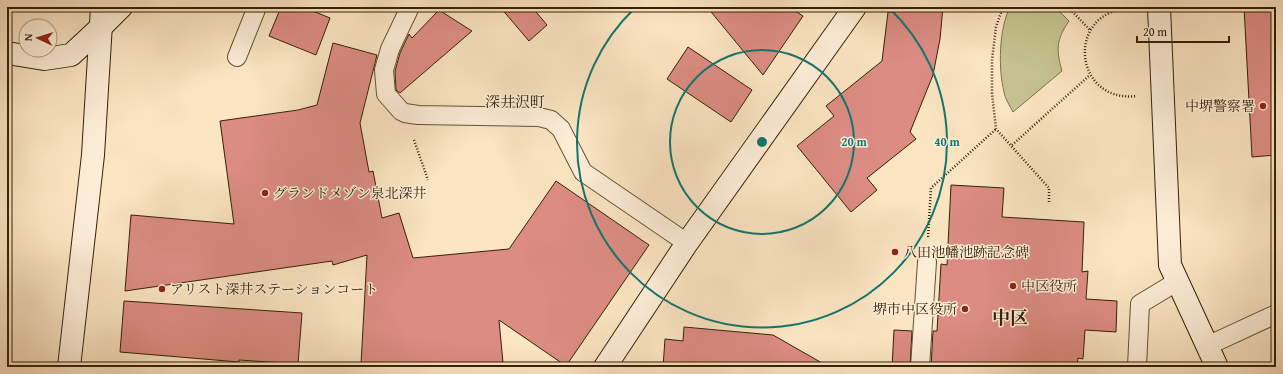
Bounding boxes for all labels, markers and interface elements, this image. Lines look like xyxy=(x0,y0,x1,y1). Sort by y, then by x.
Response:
north arrow xyxy=(18,18,58,58)
scale bar xyxy=(1137,18,1229,44)
text: 20 m xyxy=(1143,23,1167,40)
text: N xyxy=(20,32,36,42)
district label: 深井沢町 xyxy=(485,91,545,112)
place label: 中堺警察署 xyxy=(1185,96,1255,116)
marker: 中堺警察署 xyxy=(1258,101,1268,111)
text: 20 m xyxy=(841,133,867,150)
text: 40 m xyxy=(934,133,960,150)
centre of rings xyxy=(755,135,769,149)
place label: グランドメゾン泉北深井 xyxy=(273,183,426,203)
marker: グランドメゾン泉北深井 xyxy=(260,188,270,198)
place label: 八田池幡池跡記念碑 xyxy=(903,242,1029,262)
marker: 八田池幡池跡記念碑 xyxy=(890,247,900,257)
place label: 中区役所 xyxy=(1021,276,1077,296)
place label: アリスト深井ステーションコート xyxy=(170,279,378,299)
marker: 中区役所 xyxy=(1008,281,1018,291)
marker: アリスト深井ステーションコート xyxy=(157,284,167,294)
place label: 堺市中区役所 xyxy=(873,299,957,319)
marker: 堺市中区役所 xyxy=(960,304,970,314)
district label: 中区 xyxy=(992,304,1028,331)

